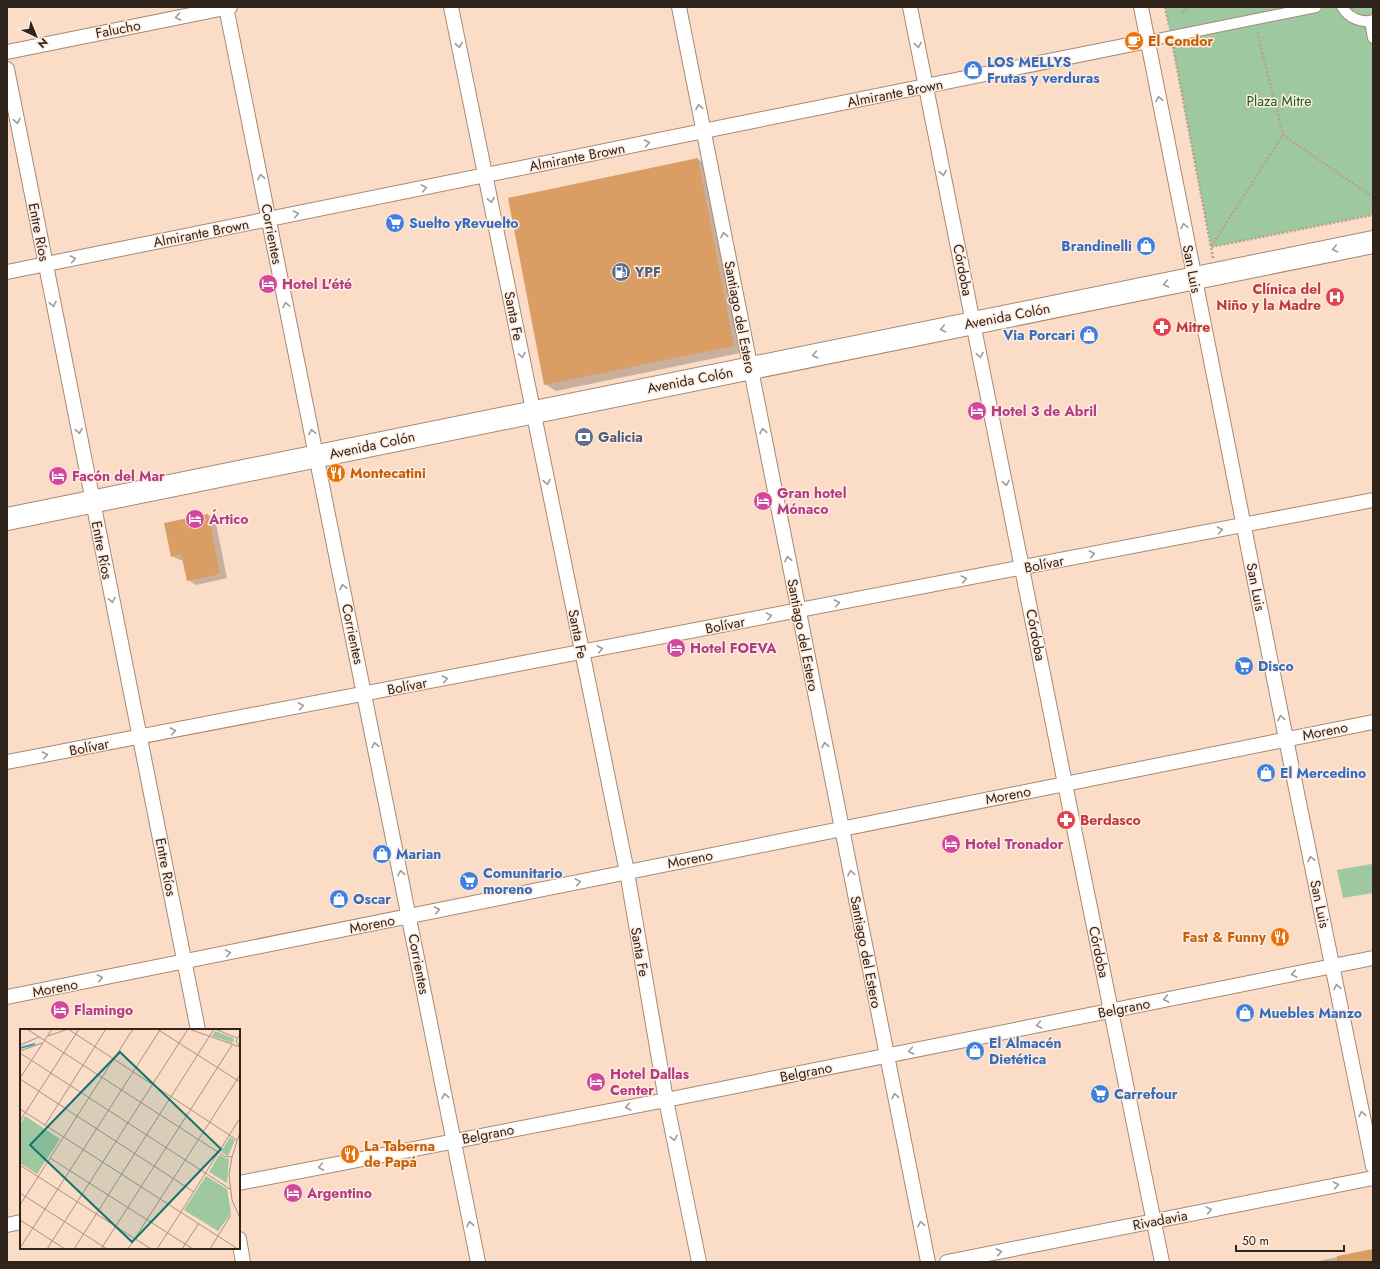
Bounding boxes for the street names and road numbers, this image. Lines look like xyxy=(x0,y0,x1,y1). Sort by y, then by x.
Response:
street label: Falucho xyxy=(94,15,143,43)
street label: Almirante Brown xyxy=(845,74,945,112)
street label: Almirante Brown xyxy=(527,138,627,176)
street label: Entre Ríos xyxy=(24,201,55,263)
street label: Corrientes xyxy=(256,202,288,266)
street label: Almirante Brown xyxy=(151,214,251,252)
street label: Córdoba xyxy=(948,242,978,298)
street label: San Luis xyxy=(1178,243,1207,295)
street label: Santiago del Estero xyxy=(719,259,761,375)
street label: Santa Fe xyxy=(499,290,529,342)
street label: Avenida Colón xyxy=(962,298,1052,334)
street label: Avenida Colón xyxy=(645,362,735,398)
street label: Avenida Colón xyxy=(327,426,417,464)
street label: Entre Ríos xyxy=(87,519,118,581)
street label: Bolívar xyxy=(1022,550,1066,578)
street label: San Luis xyxy=(1242,561,1271,613)
street label: Santiago del Estero xyxy=(782,577,824,693)
street label: Corrientes xyxy=(337,602,369,666)
street label: Córdoba xyxy=(1021,607,1051,663)
street label: Santa Fe xyxy=(563,608,593,660)
street label: Bolívar xyxy=(703,611,747,639)
street label: Bolívar xyxy=(385,672,429,700)
street label: Moreno xyxy=(1301,717,1350,745)
street label: Bolívar xyxy=(67,733,111,761)
street label: Moreno xyxy=(984,781,1033,809)
street label: Entre Ríos xyxy=(151,836,182,898)
street label: Moreno xyxy=(666,845,715,873)
street label: San Luis xyxy=(1305,878,1335,930)
street label: Santiago del Estero xyxy=(845,894,887,1010)
street label: Moreno xyxy=(348,910,397,938)
street label: Córdoba xyxy=(1084,924,1114,980)
street label: Santa Fe xyxy=(626,926,654,978)
street label: Corrientes xyxy=(403,932,435,996)
street label: Moreno xyxy=(31,974,80,1002)
street label: Belgrano xyxy=(1096,993,1152,1023)
street label: Belgrano xyxy=(778,1057,834,1087)
street label: Belgrano xyxy=(460,1119,516,1149)
street label: Rivadavia xyxy=(1131,1205,1189,1235)

